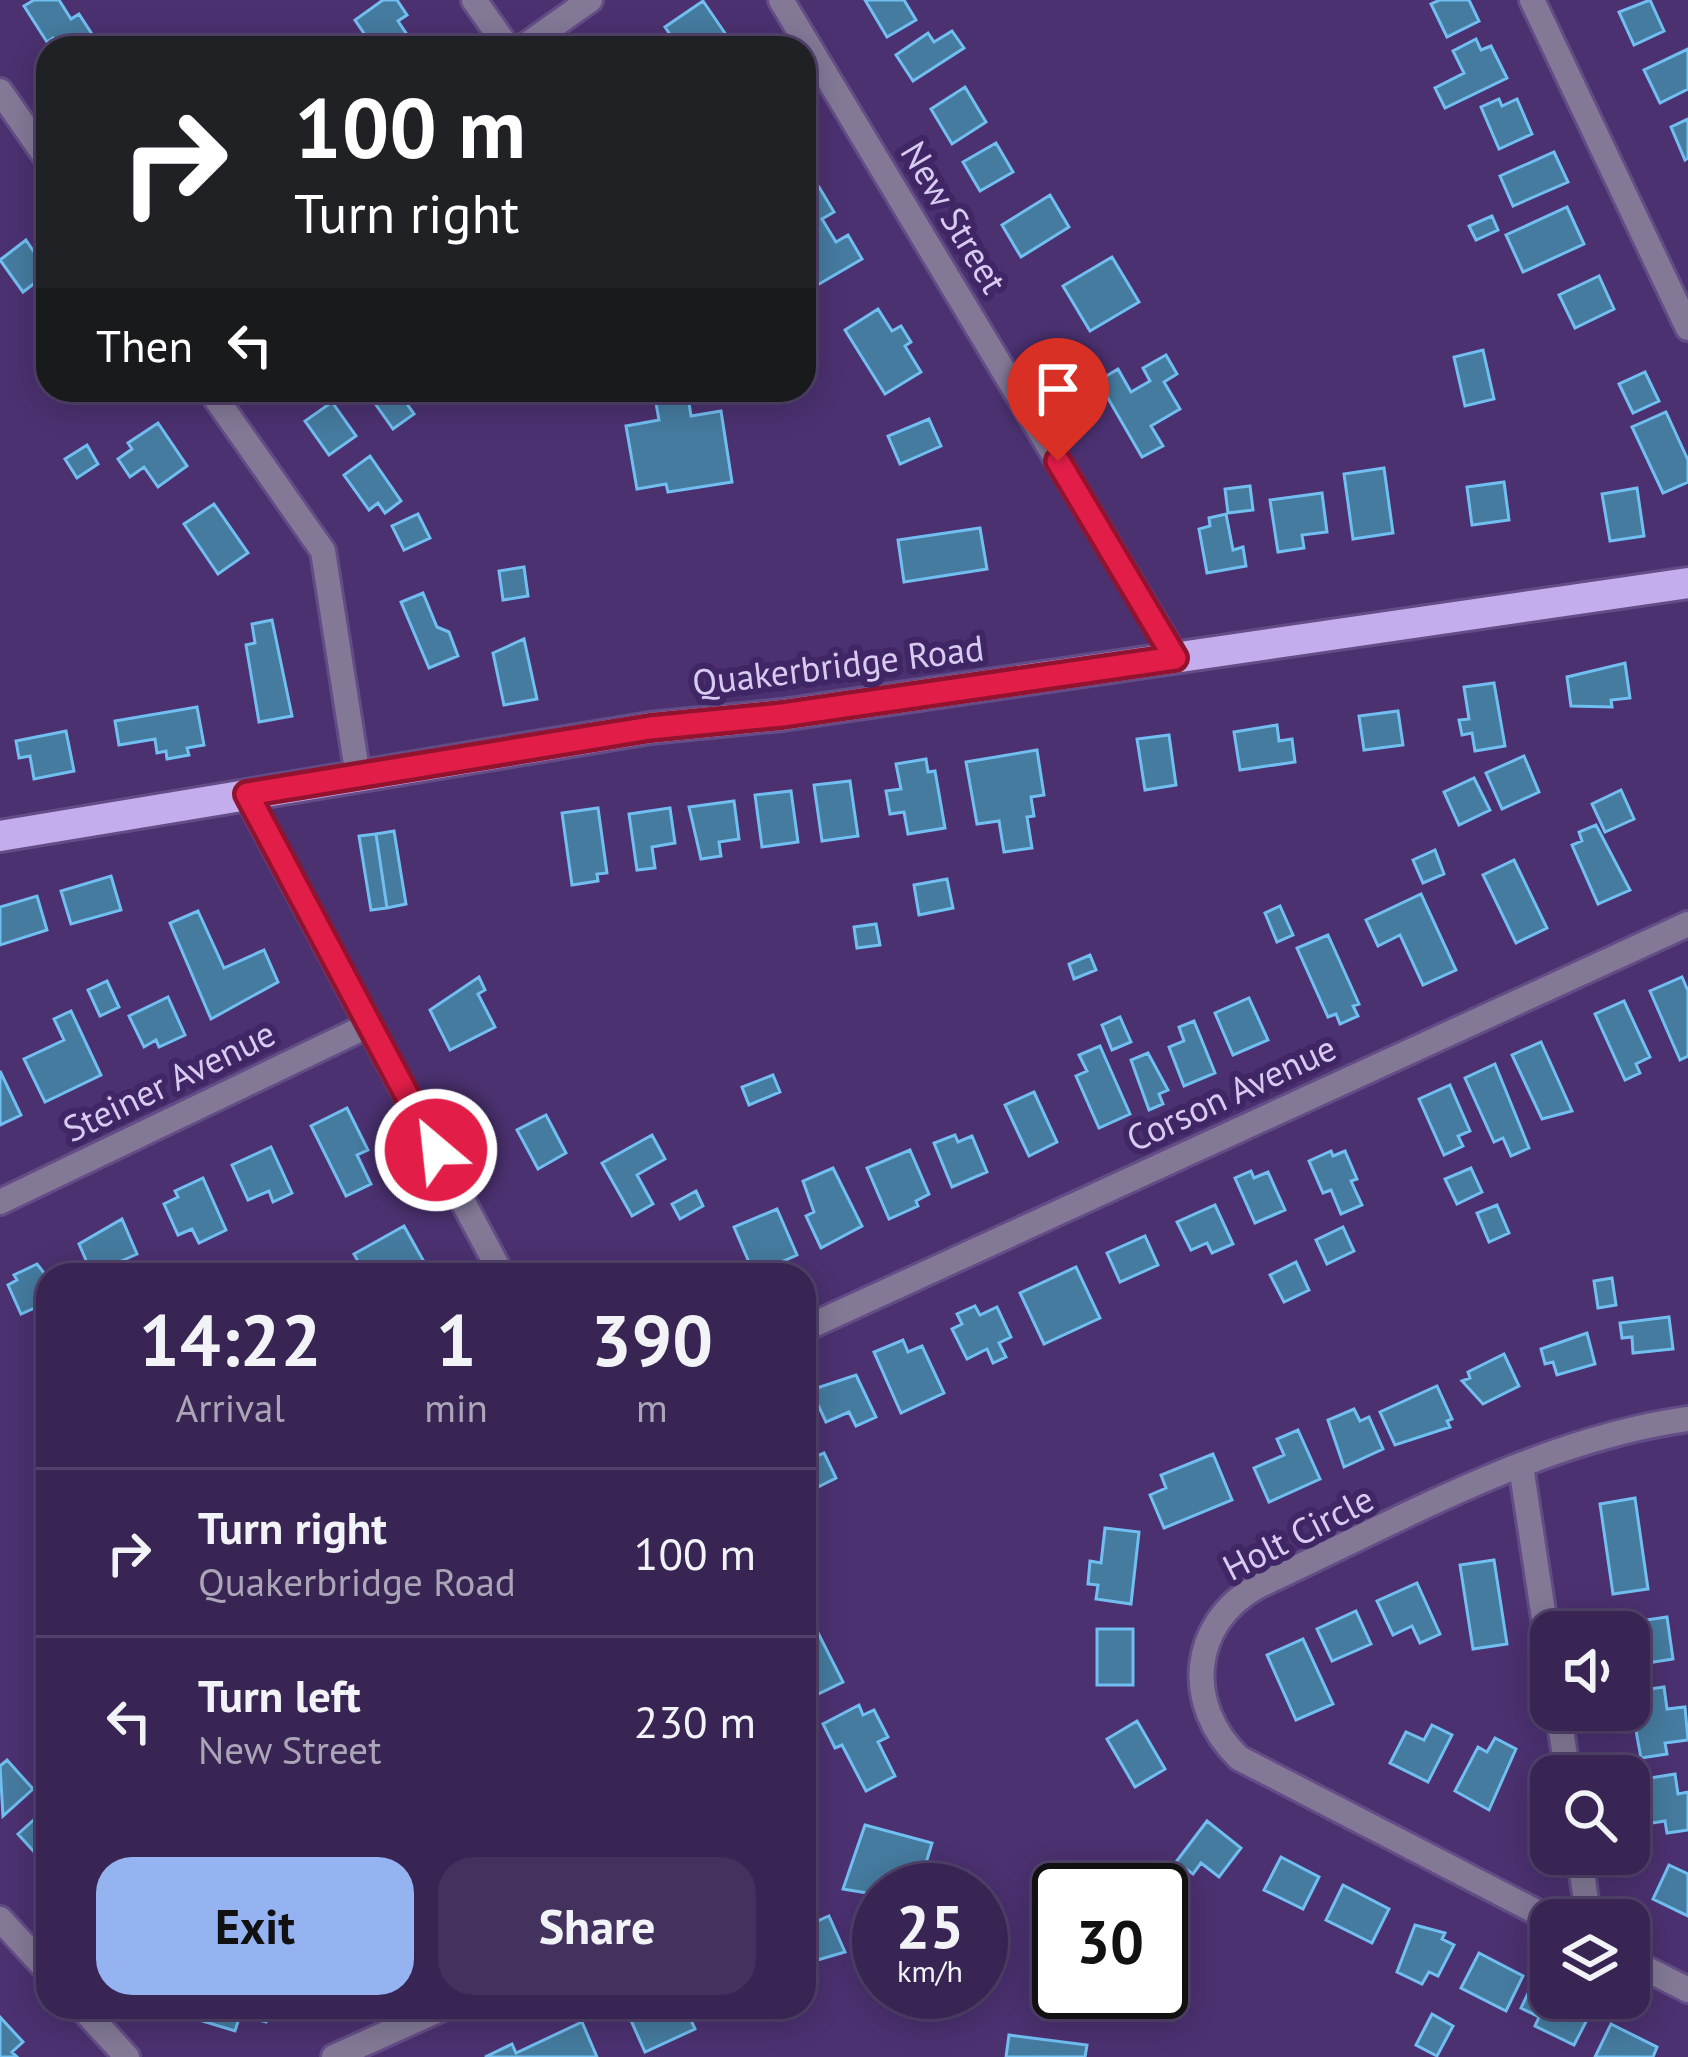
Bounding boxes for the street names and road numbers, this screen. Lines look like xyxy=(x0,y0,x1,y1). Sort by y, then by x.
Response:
street label: New Street xyxy=(891,132,1018,301)
street label: Quakerbridge Road xyxy=(689,623,986,706)
street label: Steiner Avenue xyxy=(55,1009,282,1152)
street label: Corson Avenue xyxy=(1119,1024,1343,1162)
street label: Holt Circle xyxy=(1214,1475,1381,1591)

